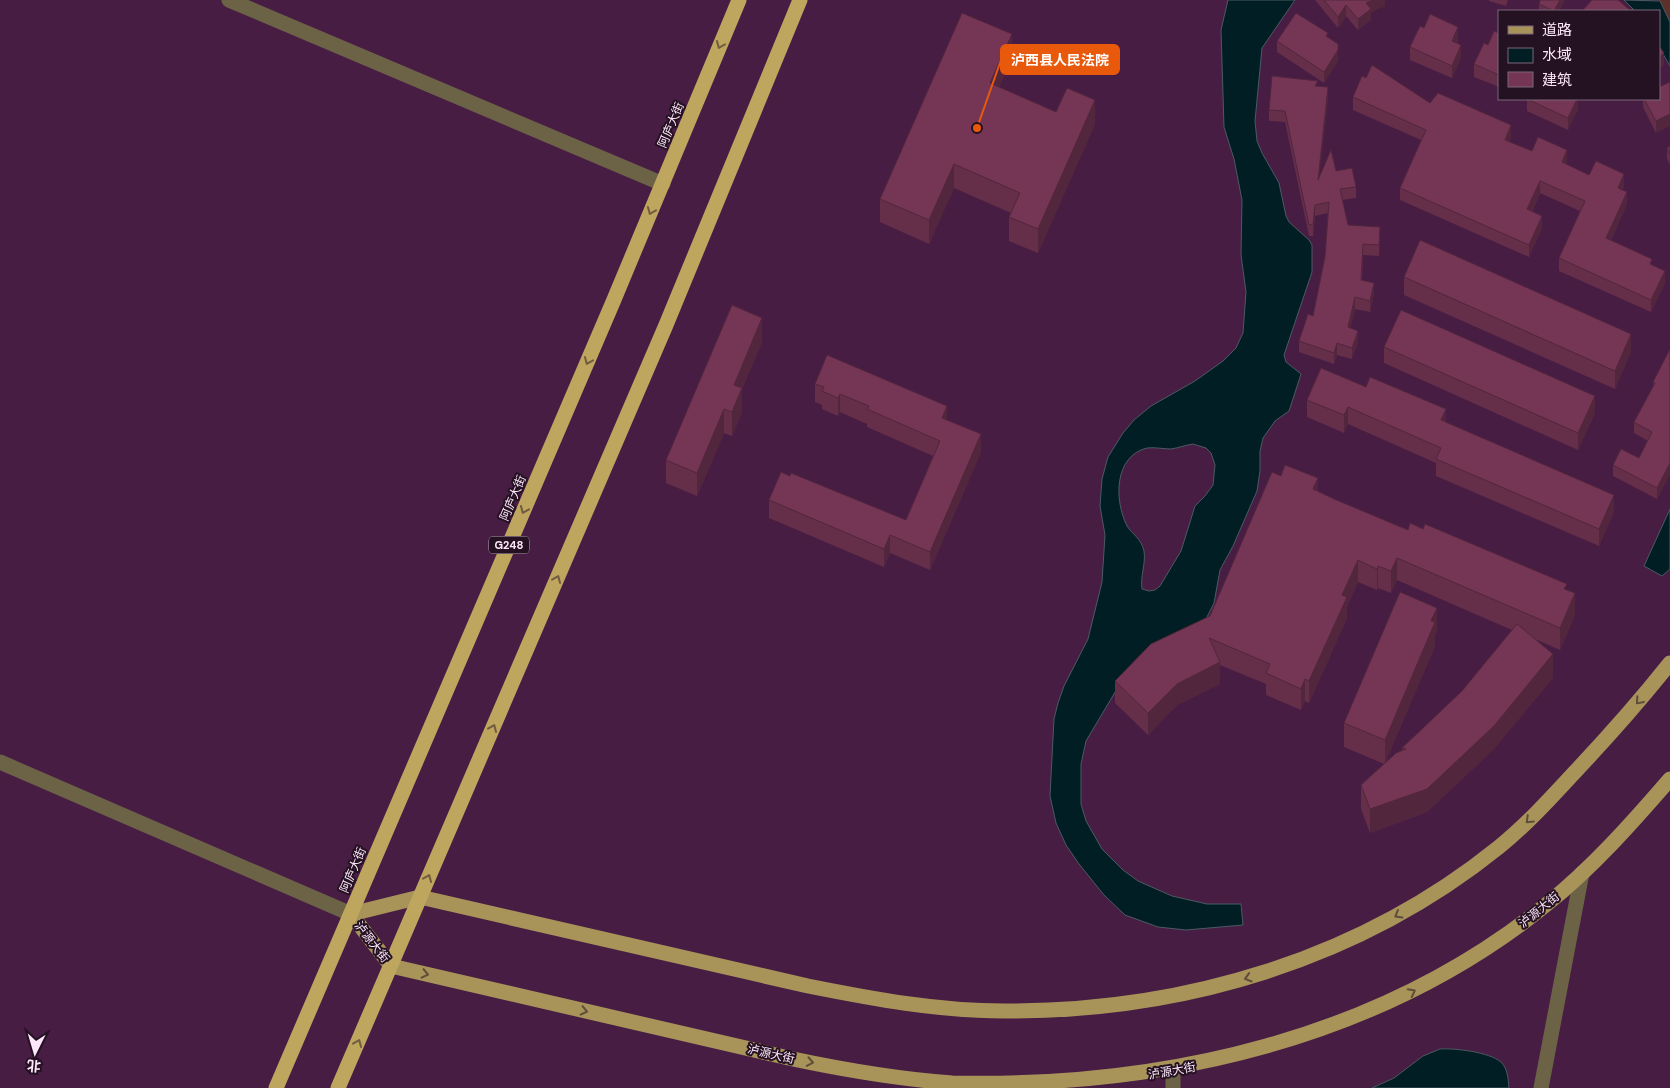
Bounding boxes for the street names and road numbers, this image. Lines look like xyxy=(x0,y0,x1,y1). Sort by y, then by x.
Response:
street label: 阿庐大街 xyxy=(654,100,688,150)
street label: 阿庐大街 xyxy=(496,473,530,523)
road number: G248 xyxy=(489,536,529,554)
street label: 阿庐大街 xyxy=(336,845,370,895)
street label: 泸源大街 xyxy=(1515,889,1563,931)
street label: 泸源大街 xyxy=(351,918,393,966)
street label: 泸源大街 xyxy=(746,1041,796,1067)
street label: 泸源大街 xyxy=(1147,1059,1197,1083)

